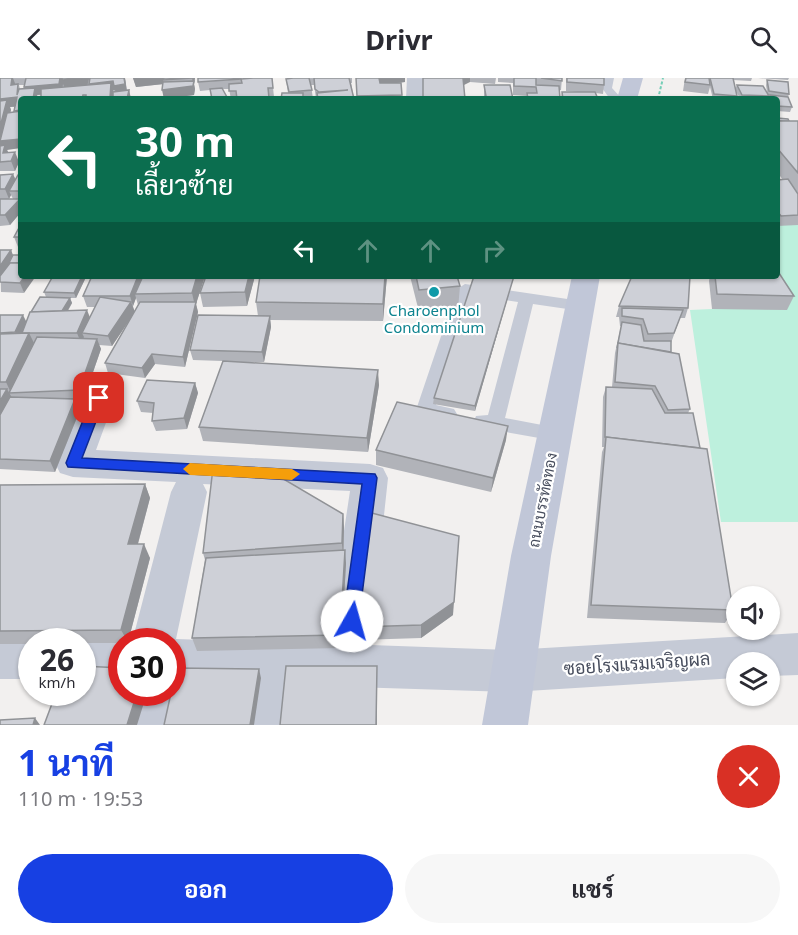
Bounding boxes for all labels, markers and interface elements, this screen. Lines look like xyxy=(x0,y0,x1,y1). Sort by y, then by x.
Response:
text: Drivr xyxy=(365,21,433,58)
icon: back xyxy=(18,23,51,56)
icon: search xyxy=(747,23,780,56)
text: 30 m xyxy=(135,112,235,169)
icon: left xyxy=(36,120,114,198)
text: เลี้ยวซ้าย xyxy=(135,166,233,203)
icon: left xyxy=(288,234,321,267)
icon: ahead xyxy=(351,234,384,267)
icon: ahead xyxy=(414,234,447,267)
icon: right xyxy=(477,234,510,267)
marker: Charoenphol Condominium xyxy=(427,285,441,299)
place label: Charoenphol Condominium xyxy=(384,300,484,337)
pin xyxy=(73,372,124,423)
icon: arrive xyxy=(82,381,115,414)
street label: ถนนบรรทัดทอง xyxy=(523,451,561,549)
map controls xyxy=(726,586,780,706)
button: sound xyxy=(726,586,780,640)
position arrow xyxy=(320,589,384,653)
speed limit sign: 30 xyxy=(108,628,186,706)
text: 26 xyxy=(40,639,74,680)
street label: ซอยโรงแรมเจริญผล xyxy=(563,646,711,680)
button: layers xyxy=(726,652,780,706)
text: km/h xyxy=(39,672,75,692)
text: 1 นาที xyxy=(18,738,114,787)
button: close xyxy=(717,745,780,808)
text: 110 m · 19:53 xyxy=(18,785,143,812)
button: ออก xyxy=(18,854,393,923)
button: แชร์ xyxy=(405,854,780,923)

